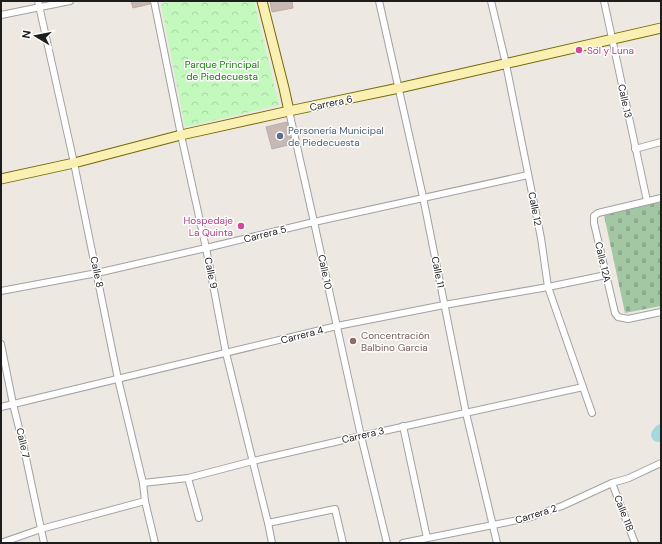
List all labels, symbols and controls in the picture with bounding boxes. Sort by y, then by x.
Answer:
north arrow [16,16,56,56]
text: N [19,29,34,39]
place label: Sol y Luna [587,44,634,57]
marker: Sol y Luna [574,45,584,55]
park label: Parque Principal de Piedecuesta [185,58,259,83]
street label: Calle 13 [615,83,635,119]
street label: Carrera 6 [308,92,354,114]
place label: Personería Municipal de Piedecuesta [288,124,384,149]
marker: Personería Municipal de Piedecuesta [275,131,285,141]
street label: Calle 12 [525,191,545,227]
place label: Hospedaje La Quinta [183,214,233,239]
marker: Hospedaje La Quinta [236,221,246,231]
street label: Carrera 5 [242,222,288,246]
street label: Calle 12A [592,241,614,284]
street label: Calle 10 [315,253,335,291]
street label: Calle 8 [87,255,107,289]
street label: Calle 11 [429,255,447,289]
street label: Calle 9 [202,256,220,290]
street label: Carrera 4 [279,323,325,347]
place label: Concentración Balbino Garcia [361,329,430,354]
marker: Concentración Balbino Garcia [348,336,358,346]
street label: Carrera 3 [340,424,386,446]
street label: Calle 7 [13,427,33,459]
street label: Calle 11B [611,493,637,533]
street label: Carrera 2 [514,501,559,527]

